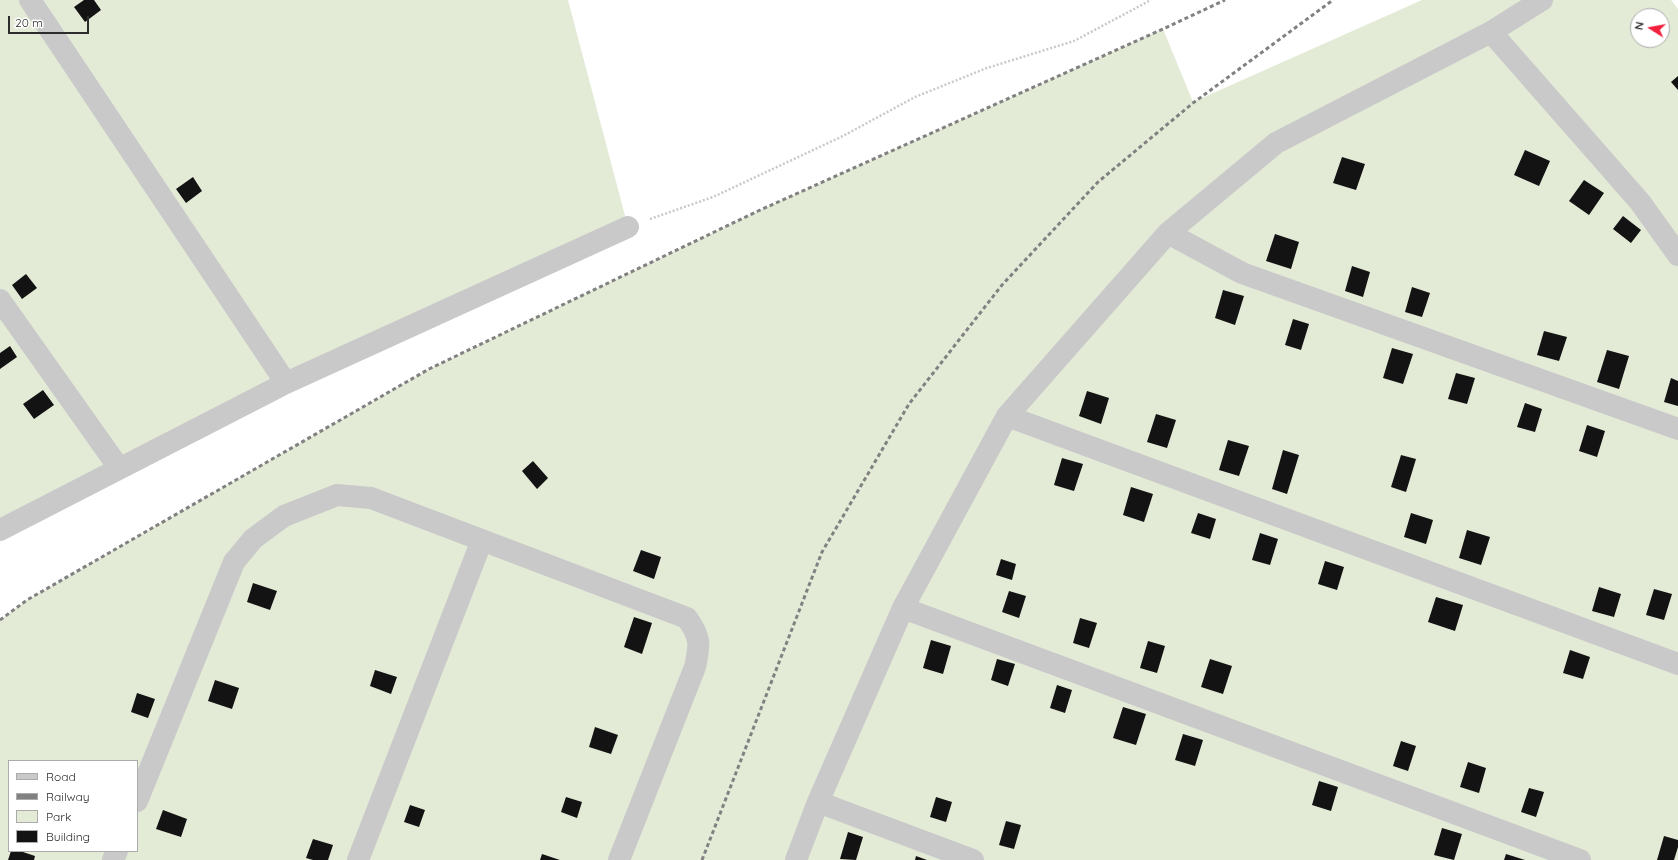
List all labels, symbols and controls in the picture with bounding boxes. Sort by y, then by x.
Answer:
scale bar [10,8,91,34]
north arrow [1630,8,1670,48]
text: 20 m [15,15,43,30]
text: N [1632,21,1647,31]
legend [8,760,138,852]
text: Road [46,769,76,784]
text: Railway [46,789,90,804]
text: Park [46,809,71,824]
text: Building [46,829,90,844]

